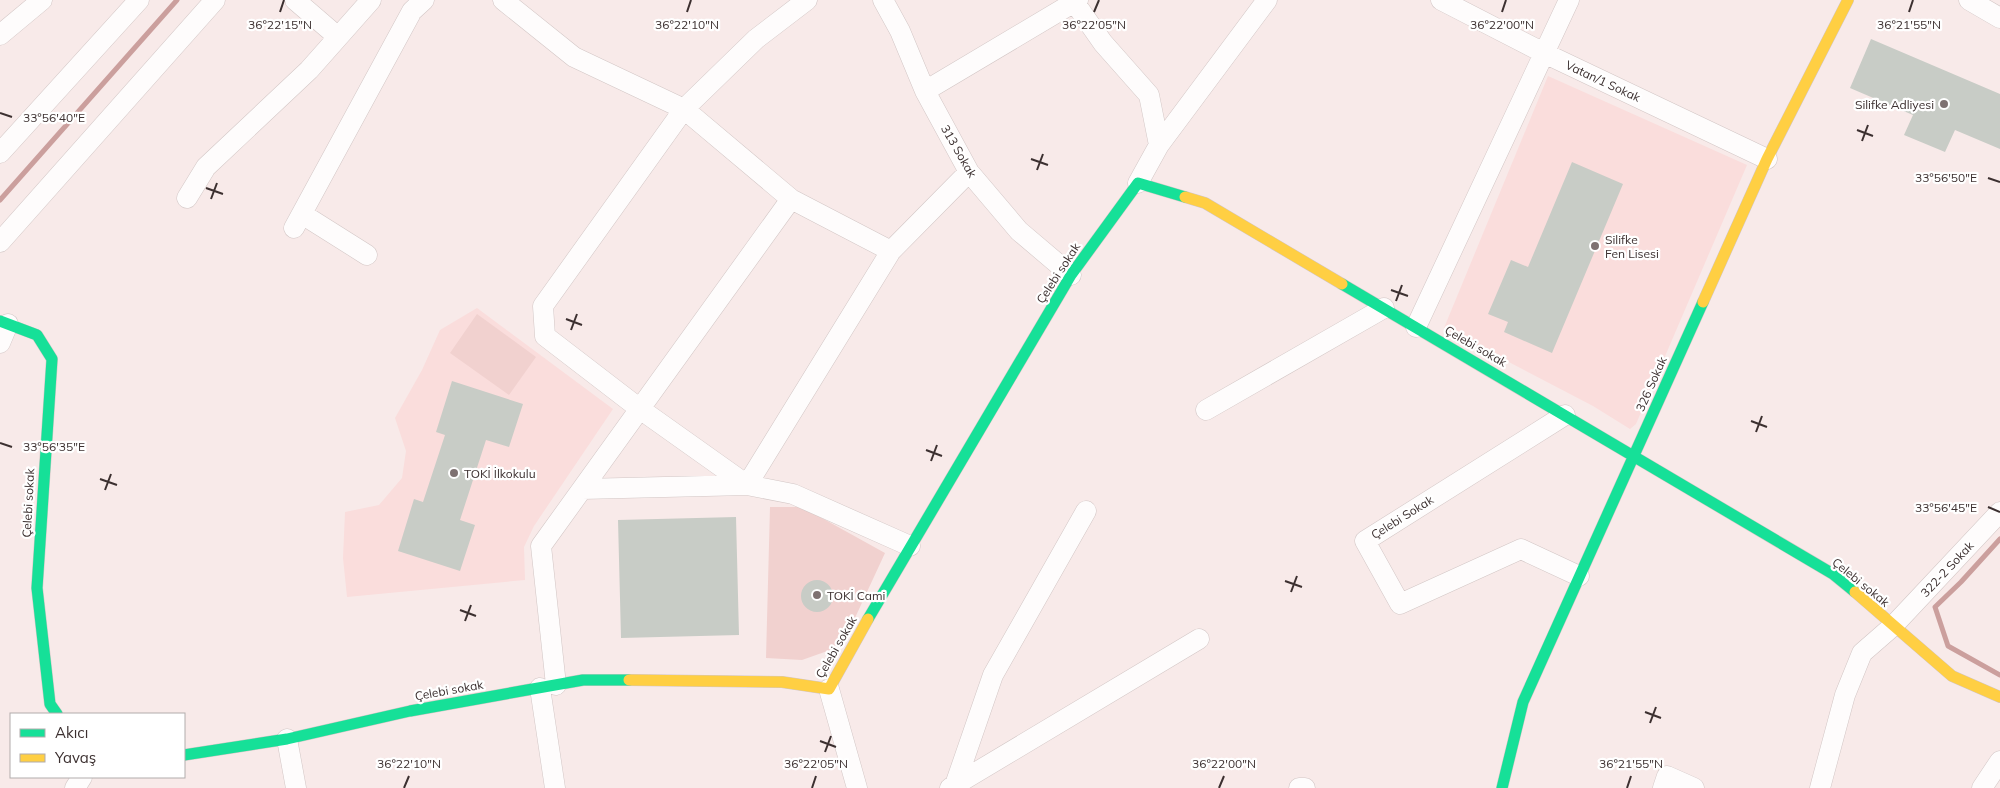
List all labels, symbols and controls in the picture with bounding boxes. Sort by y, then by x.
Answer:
text: 36°22'15"N [248,17,312,32]
text: 36°22'10"N [655,17,719,32]
text: 36°22'05"N [1062,17,1126,32]
text: 36°22'00"N [1470,17,1534,32]
text: 36°21'55"N [1877,17,1941,32]
street label: Vatan/1 Sokak [1563,57,1644,105]
place label: Silifke Adliyesi [1855,97,1934,112]
marker: Silifke Adliyesi [1938,98,1950,110]
text: 33°56'40"E [23,110,85,125]
street label: 313 Sokak [938,122,981,181]
text: 33°56'50"E [1915,170,1977,185]
place label: Silifke Fen Lisesi [1605,232,1659,261]
street label: Çelebi sokak [1033,239,1084,306]
marker: Silifke Fen Lisesi [1589,240,1601,252]
street label: Çelebi sokak [1442,322,1510,370]
street label: 326 Sokak [1632,353,1670,414]
text: 33°56'35"E [23,439,85,454]
place label: TOKİ İlkokulu [464,466,536,481]
street label: Çelebi sokak [19,467,37,538]
marker: TOKİ İlkokulu [448,467,460,479]
street label: Çelebi Sokak [1368,491,1437,542]
text: 33°56'45"E [1915,500,1977,515]
street label: 322-2 Sokak [1917,537,1977,600]
street label: Çelebi sokak [1829,554,1893,610]
place label: TOKİ Cami [827,588,886,603]
marker: TOKİ Cami [811,589,823,601]
street label: Çelebi sokak [812,613,860,681]
street label: Çelebi sokak [414,676,485,703]
legend [10,713,185,778]
text: Akıcı [55,723,88,742]
text: Yavaş [54,748,96,767]
text: 36°22'10"N [377,756,441,771]
text: 36°22'05"N [784,756,848,771]
text: 36°22'00"N [1192,756,1256,771]
text: 36°21'55"N [1599,756,1663,771]

